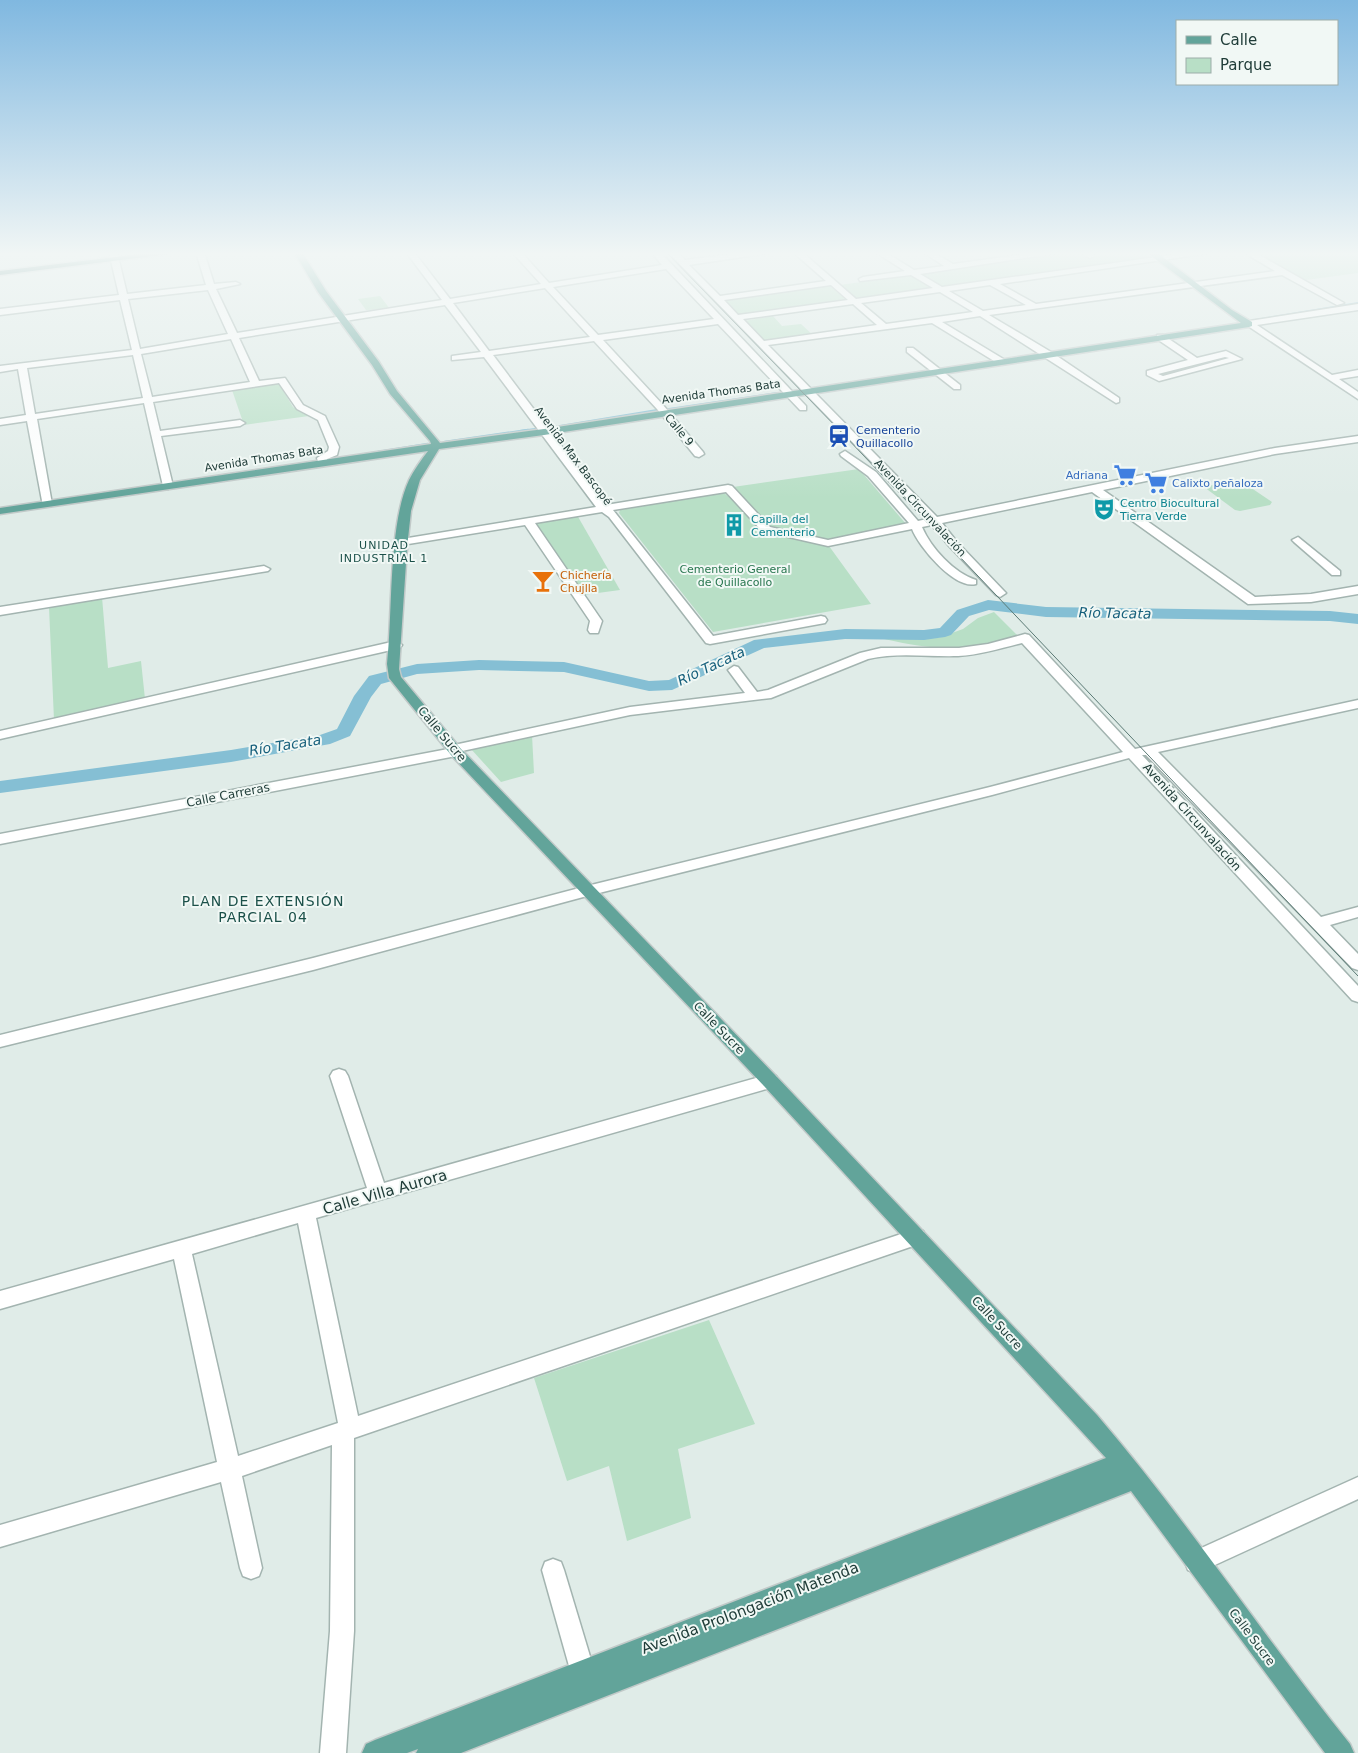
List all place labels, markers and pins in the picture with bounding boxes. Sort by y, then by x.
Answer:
station icon: Cementerio Quillacollo [826,423,852,449]
place label: Cementerio Quillacollo [856,424,921,450]
supermarket icon: Adriana [1112,462,1138,488]
place label: Adriana [1066,469,1108,482]
supermarket icon: Calixto peñaloza [1143,470,1169,496]
place label: Calixto peñaloza [1172,477,1263,490]
theatre icon: Centro Biocultural Tierra Verde [1091,496,1117,522]
place label: Centro Biocultural Tierra Verde [1119,497,1219,523]
building icon: Capilla del Cementerio [721,512,747,538]
place label: Capilla del Cementerio [751,513,816,539]
bar icon: Chichería Chujlla [530,568,556,594]
place label: Chichería Chujlla [560,569,612,595]

